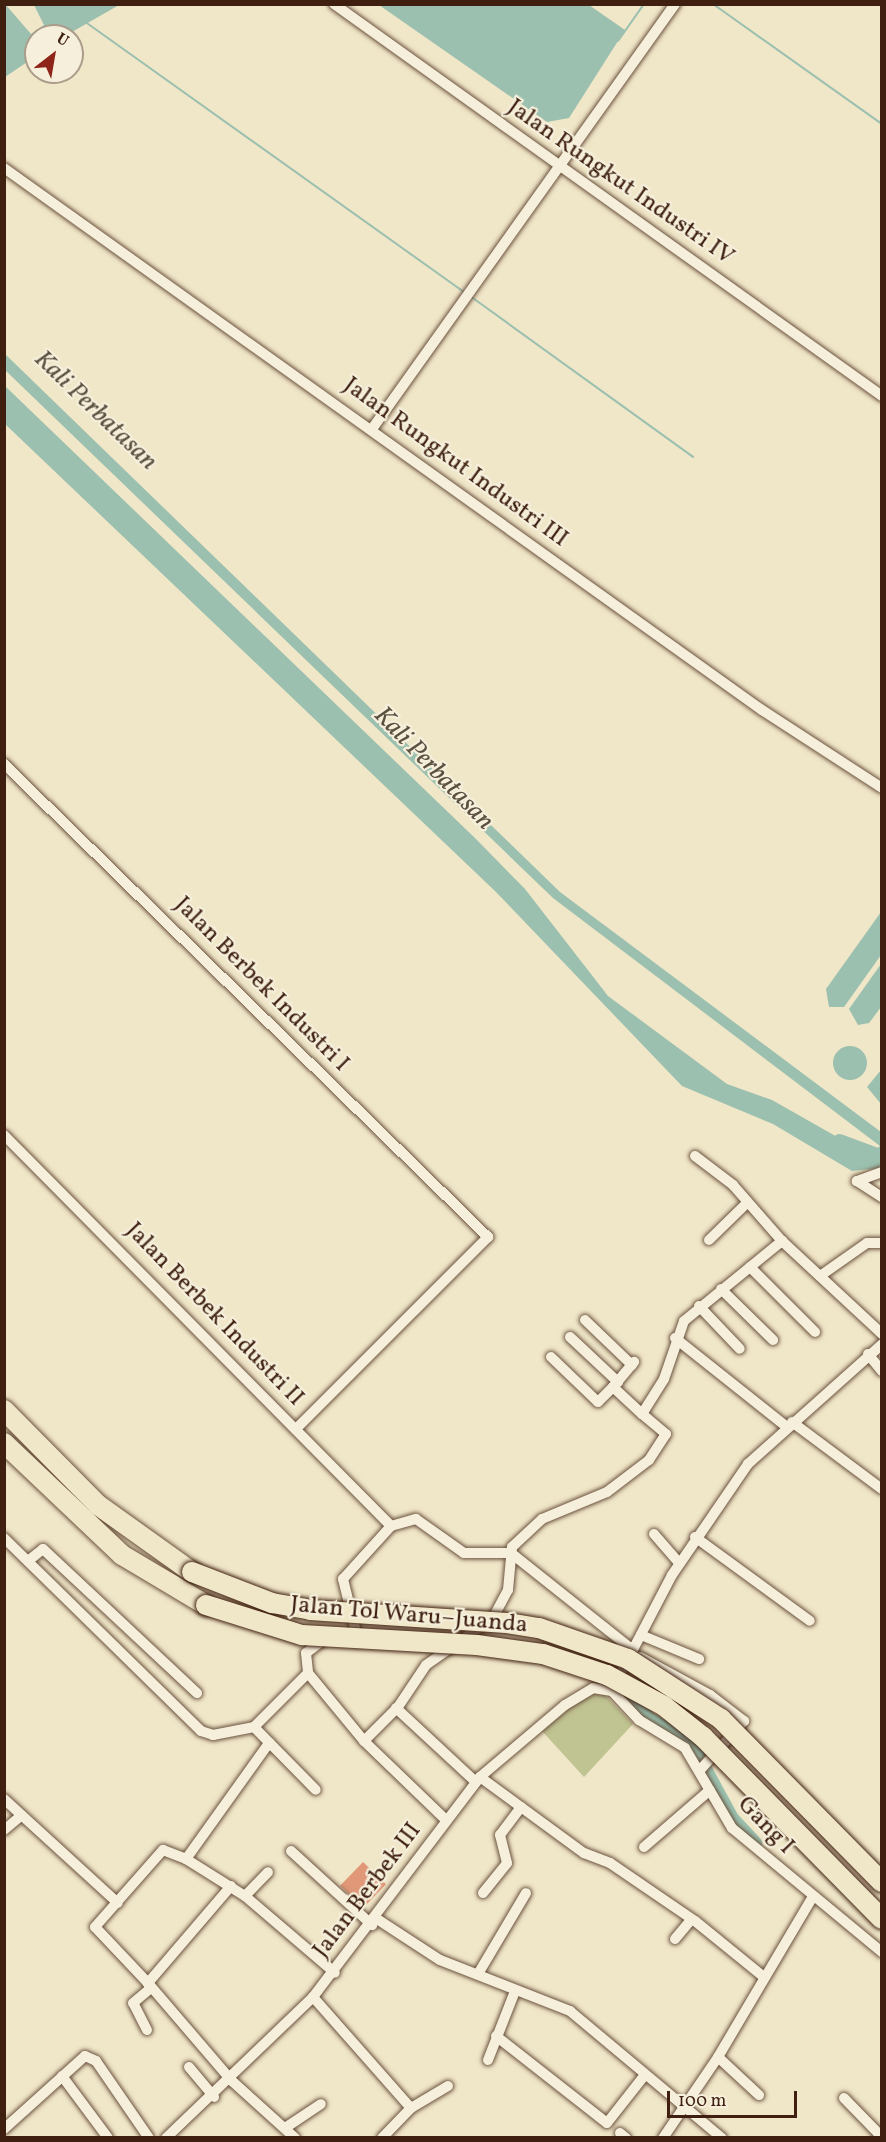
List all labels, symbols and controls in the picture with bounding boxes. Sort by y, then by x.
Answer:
north arrow [24,24,84,84]
text: U [52,28,73,53]
street label: Jalan Rungkut Industri IV [501,94,739,272]
water label: Kali Perbatasan [27,344,163,478]
street label: Jalan Rungkut Industri III [337,372,573,554]
water label: Kali Perbatasan [366,701,500,837]
street label: Jalan Berbek Industri I [167,891,355,1079]
street label: Jalan Berbek Industri II [119,1217,309,1413]
street label: Jalan Tol Waru–Juanda [288,1591,530,1641]
street label: Gang I [731,1791,799,1861]
street label: Jalan Berbek III [308,1818,428,1964]
scale bar [670,2079,800,2117]
text: 100 m [678,2089,727,2114]

